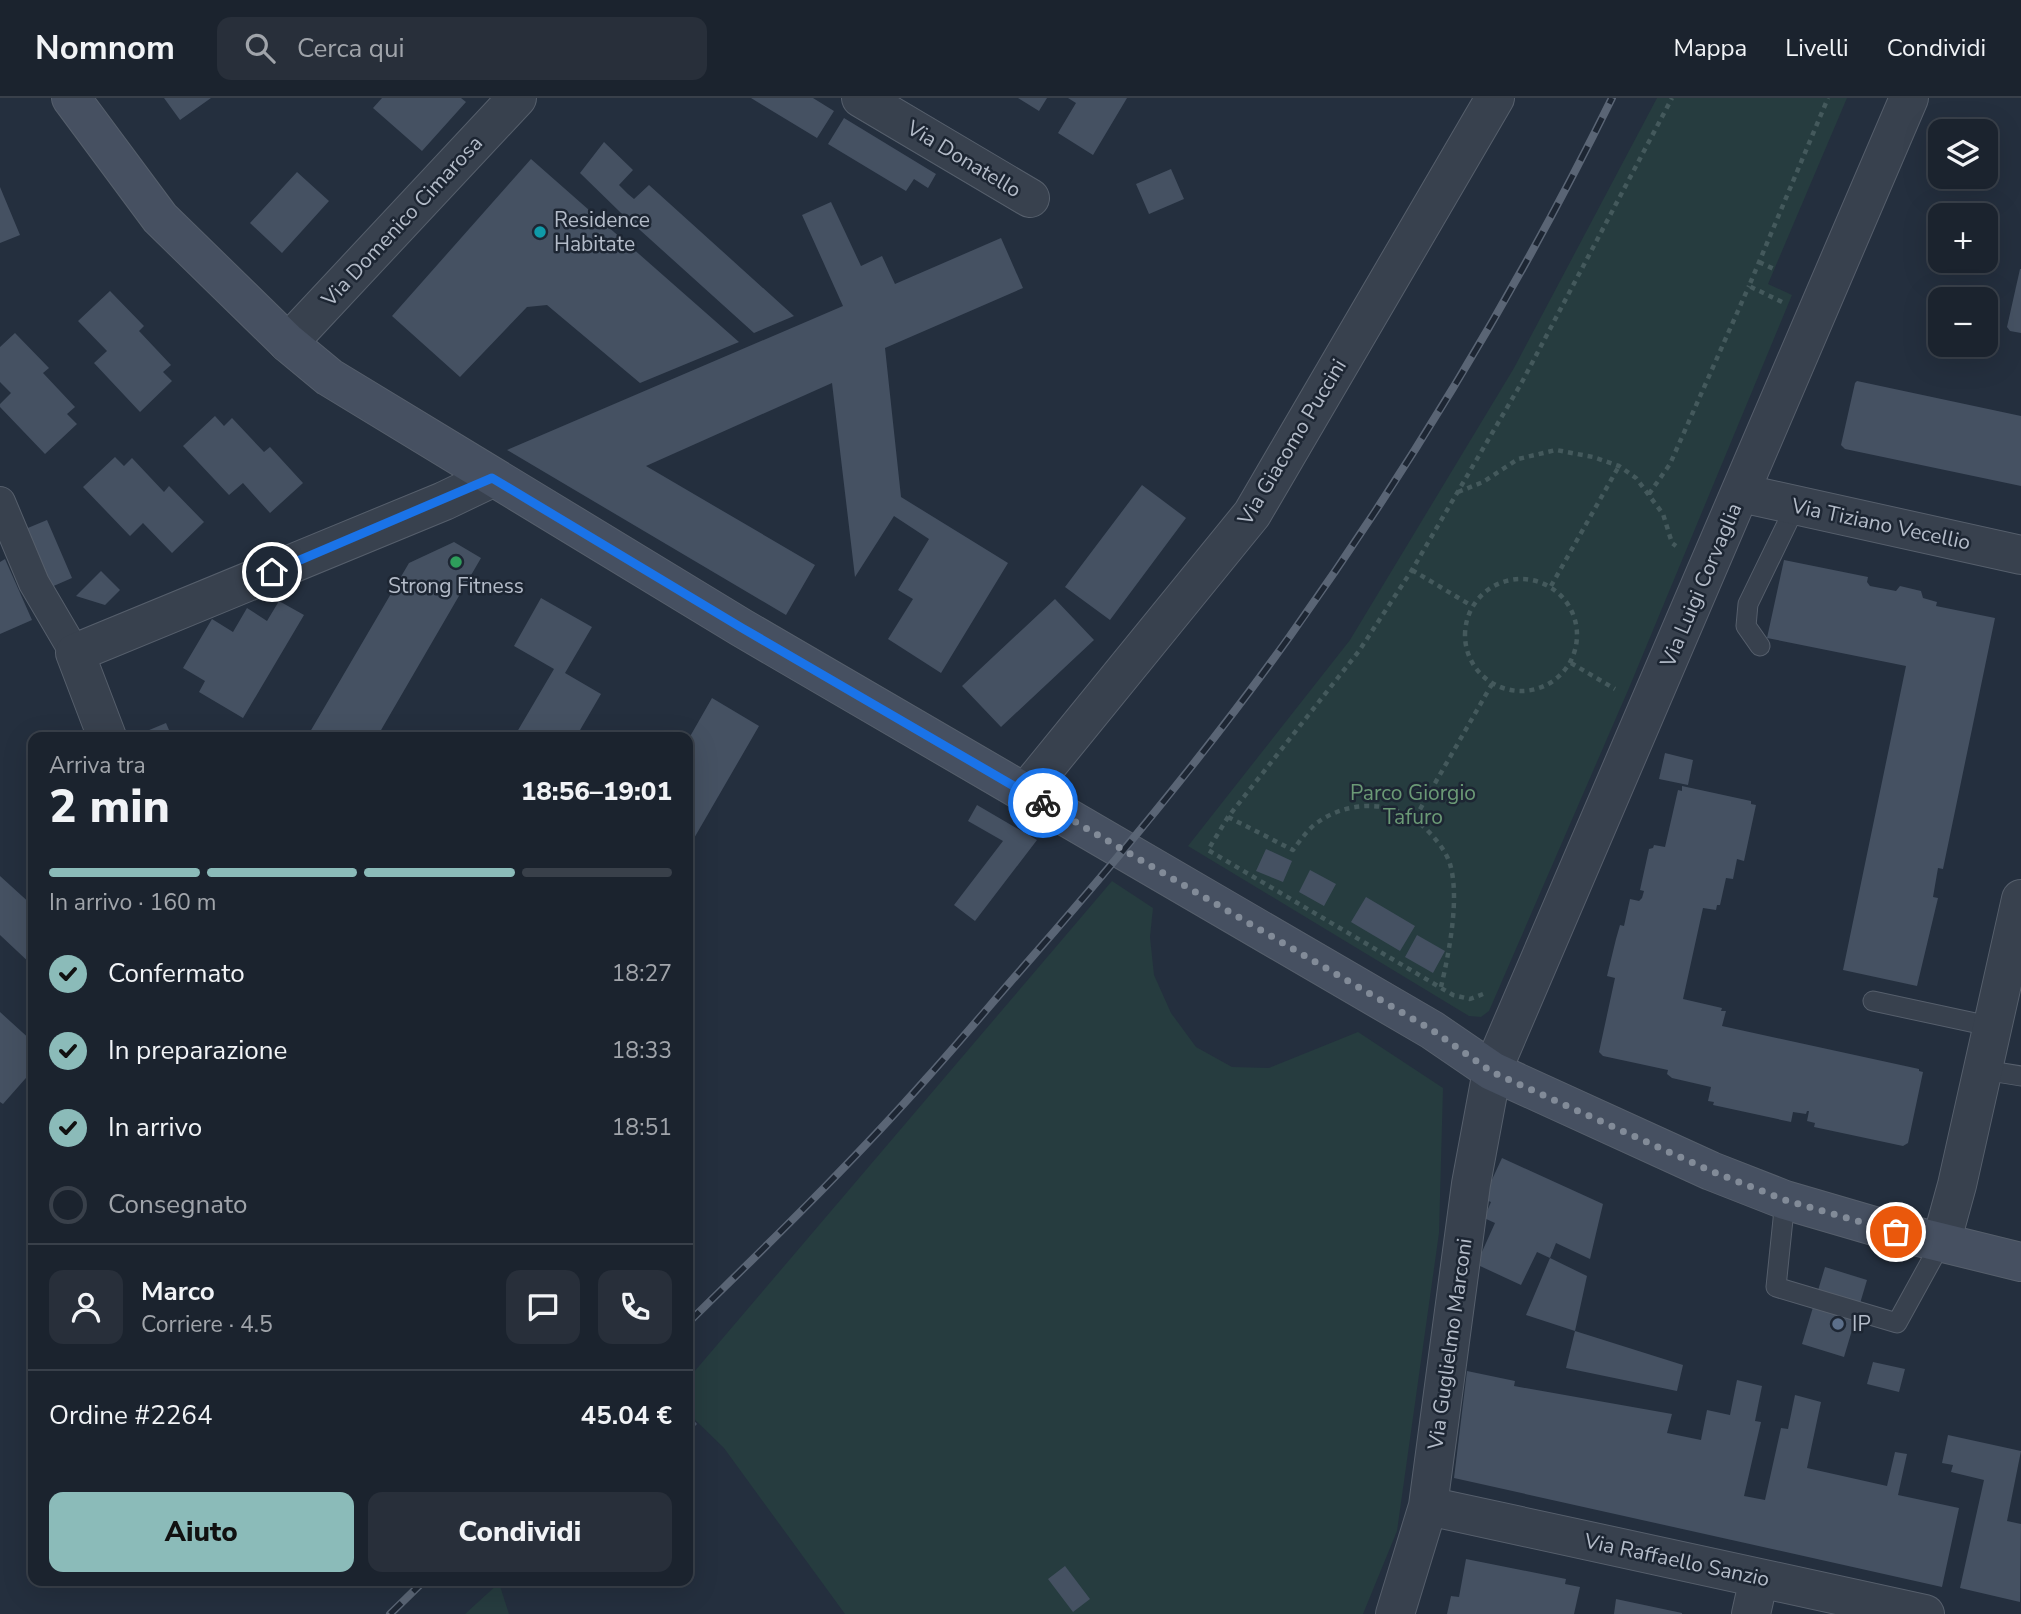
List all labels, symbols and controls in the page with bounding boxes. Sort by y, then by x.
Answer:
search box [217,17,707,80]
text: Nomnom [35,26,175,71]
icon: search [241,29,279,67]
text: Cerca qui [297,31,405,66]
text: Mappa [1673,32,1747,64]
text: Livelli [1785,32,1849,64]
text: Condividi [1887,32,1986,64]
street label: Via Donatello [901,113,1026,204]
map controls [1928,119,1998,357]
button: layers [1928,119,1998,189]
street label: Via Domenico Cimarosa [315,130,489,313]
button: + [1928,203,1998,273]
place label: Residence Habitate [554,206,650,258]
marker: Residence Habitate [532,224,548,240]
button: − [1928,287,1998,357]
street label: Via Giacomo Puccini [1231,354,1353,531]
street label: Via Tiziano Vecellio [1788,491,1973,557]
street label: Via Luigi Corvaglia [1653,499,1748,672]
pin [242,542,302,602]
icon: home [253,553,291,591]
marker: Strong Fitness [448,554,464,570]
place label: Strong Fitness [388,572,524,600]
text: Arriva tra [49,750,146,781]
courier [1008,768,1078,838]
text: 18:56–19:01 [521,774,672,809]
text: 2 min [49,775,170,838]
park label: Parco Giorgio Tafuro [1350,779,1476,831]
icon: bike [1024,784,1062,822]
text: In arrivo · 160 m [49,887,216,918]
icon: check [49,955,87,993]
text: Confermato [108,956,245,991]
text: 18:27 [612,958,672,989]
icon: check [49,1032,87,1070]
text: In preparazione [108,1033,287,1068]
text: 18:33 [612,1035,672,1066]
icon: check [49,1109,87,1147]
text: In arrivo [108,1110,202,1145]
text: 18:51 [612,1112,672,1143]
text: Consegnato [108,1187,247,1222]
pin [1866,1202,1926,1262]
icon: bag [1877,1213,1915,1251]
street label: Via Guglielmo Marconi [1421,1236,1479,1452]
button: person [49,1270,123,1344]
button: chat [506,1270,580,1344]
button: phone [598,1270,672,1344]
text: Marco [141,1274,215,1309]
text: Corriere · 4.5 [141,1309,273,1340]
place label: IP [1852,1310,1871,1338]
marker: IP [1830,1316,1846,1332]
text: Ordine #2264 [49,1398,213,1433]
text: 45.04 € [581,1398,672,1433]
button: Aiuto [49,1492,354,1572]
button: Condividi [368,1492,672,1572]
street label: Via Raffaello Sanzio [1581,1527,1772,1593]

